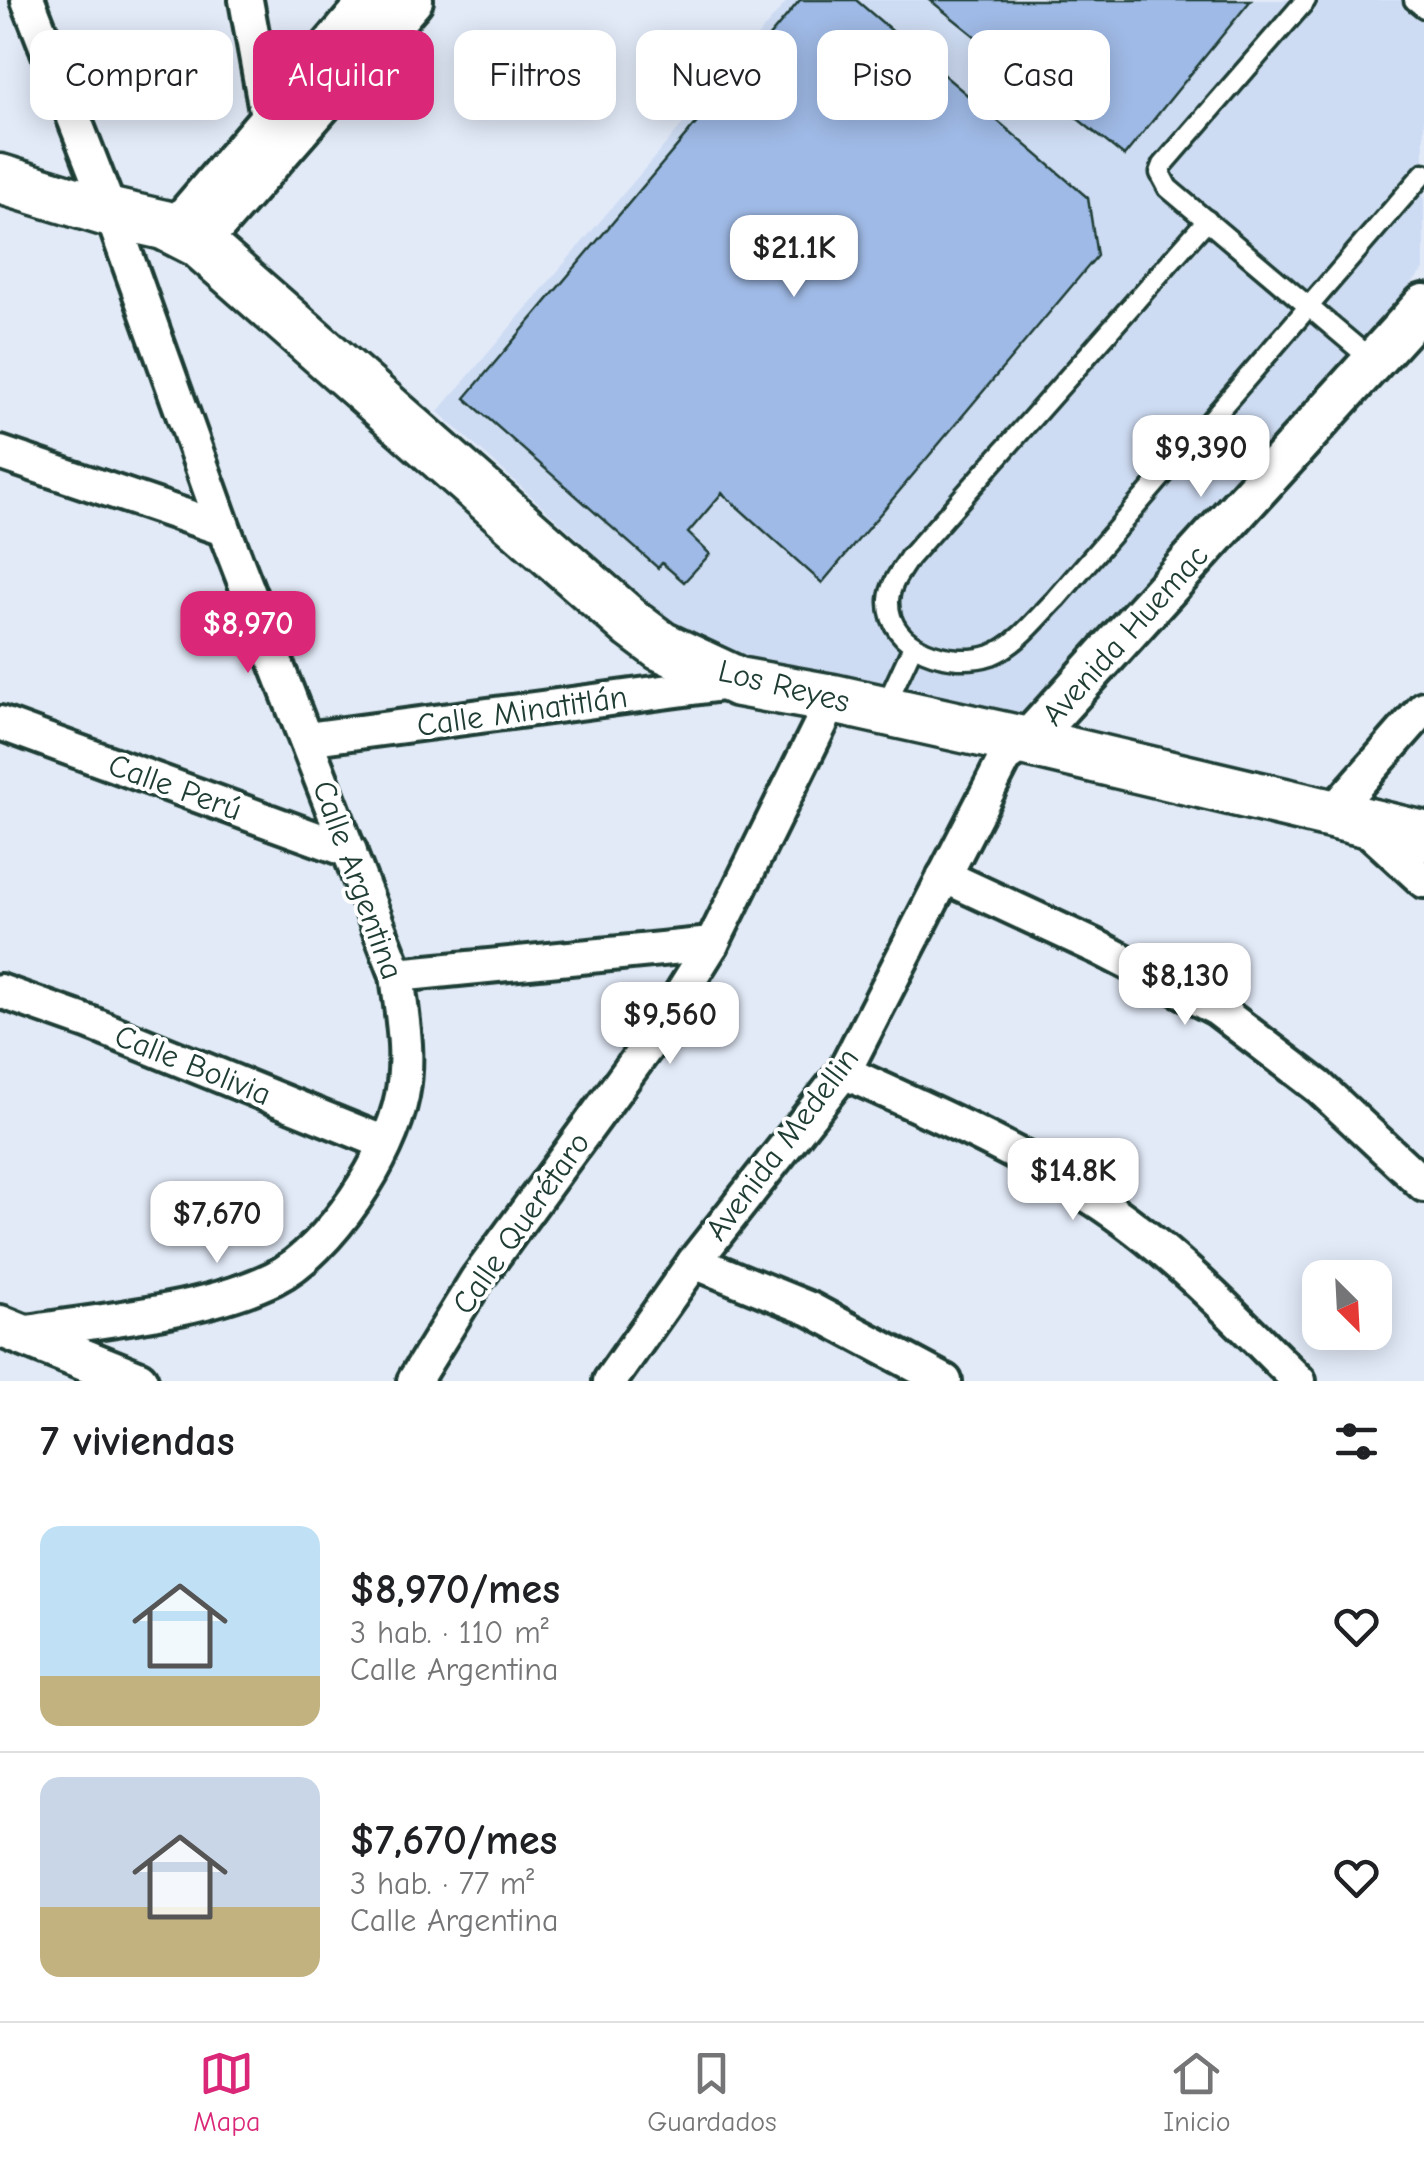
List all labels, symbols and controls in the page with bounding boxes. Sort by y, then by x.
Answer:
chip: Comprar [30,30,233,120]
chip: Alquilar [253,30,434,120]
chip: Filtros [454,30,616,120]
chip: Nuevo [636,30,797,120]
chip: Piso [817,30,948,120]
chip: Casa [968,30,1110,120]
pin: $21.1K [713,215,875,300]
text: $21.1K [752,229,836,266]
pin: $9,390 [1120,415,1282,500]
text: $9,390 [1155,429,1247,466]
street label: Avenida Huemac [1034,537,1216,733]
pin: $8,970 [167,591,329,676]
text: $8,970 [202,605,294,642]
street label: Los Reyes [714,652,854,720]
street label: Calle Minatitlán [414,678,630,744]
street label: Calle Perú [104,746,246,828]
street label: Calle Argentina [305,776,411,984]
pin: $8,130 [1104,943,1266,1028]
text: $8,130 [1141,957,1229,994]
pin: $9,560 [589,982,751,1067]
text: $9,560 [623,996,717,1033]
street label: Calle Bolivia [110,1017,276,1113]
street label: Avenida Medellin [698,1041,866,1247]
street label: Calle Querétaro [445,1125,597,1321]
pin: $14.8K [992,1138,1154,1223]
text: $14.8K [1030,1152,1116,1189]
pin: $7,670 [136,1181,298,1266]
text: $7,670 [172,1195,262,1232]
north arrow [1302,1260,1392,1350]
map controls [1302,1260,1392,1350]
icon: filters [1329,1414,1384,1469]
text: 7 viviendas [40,1417,235,1466]
text: $8,970/mes [350,1565,560,1614]
icon: home [120,1566,240,1686]
icon: heart [1329,1599,1384,1654]
text: 3 hab. · 110 m² [350,1614,549,1651]
text: Calle Argentina [350,1651,559,1688]
text: $7,670/mes [350,1816,557,1865]
icon: home [120,1817,240,1937]
icon: heart [1329,1850,1384,1905]
text: 3 hab. · 77 m² [350,1865,534,1902]
text: Calle Argentina [350,1902,559,1939]
tab: Mapa [193,2046,261,2138]
tab: Guardados [647,2046,777,2138]
tab: Inicio [1163,2046,1231,2138]

